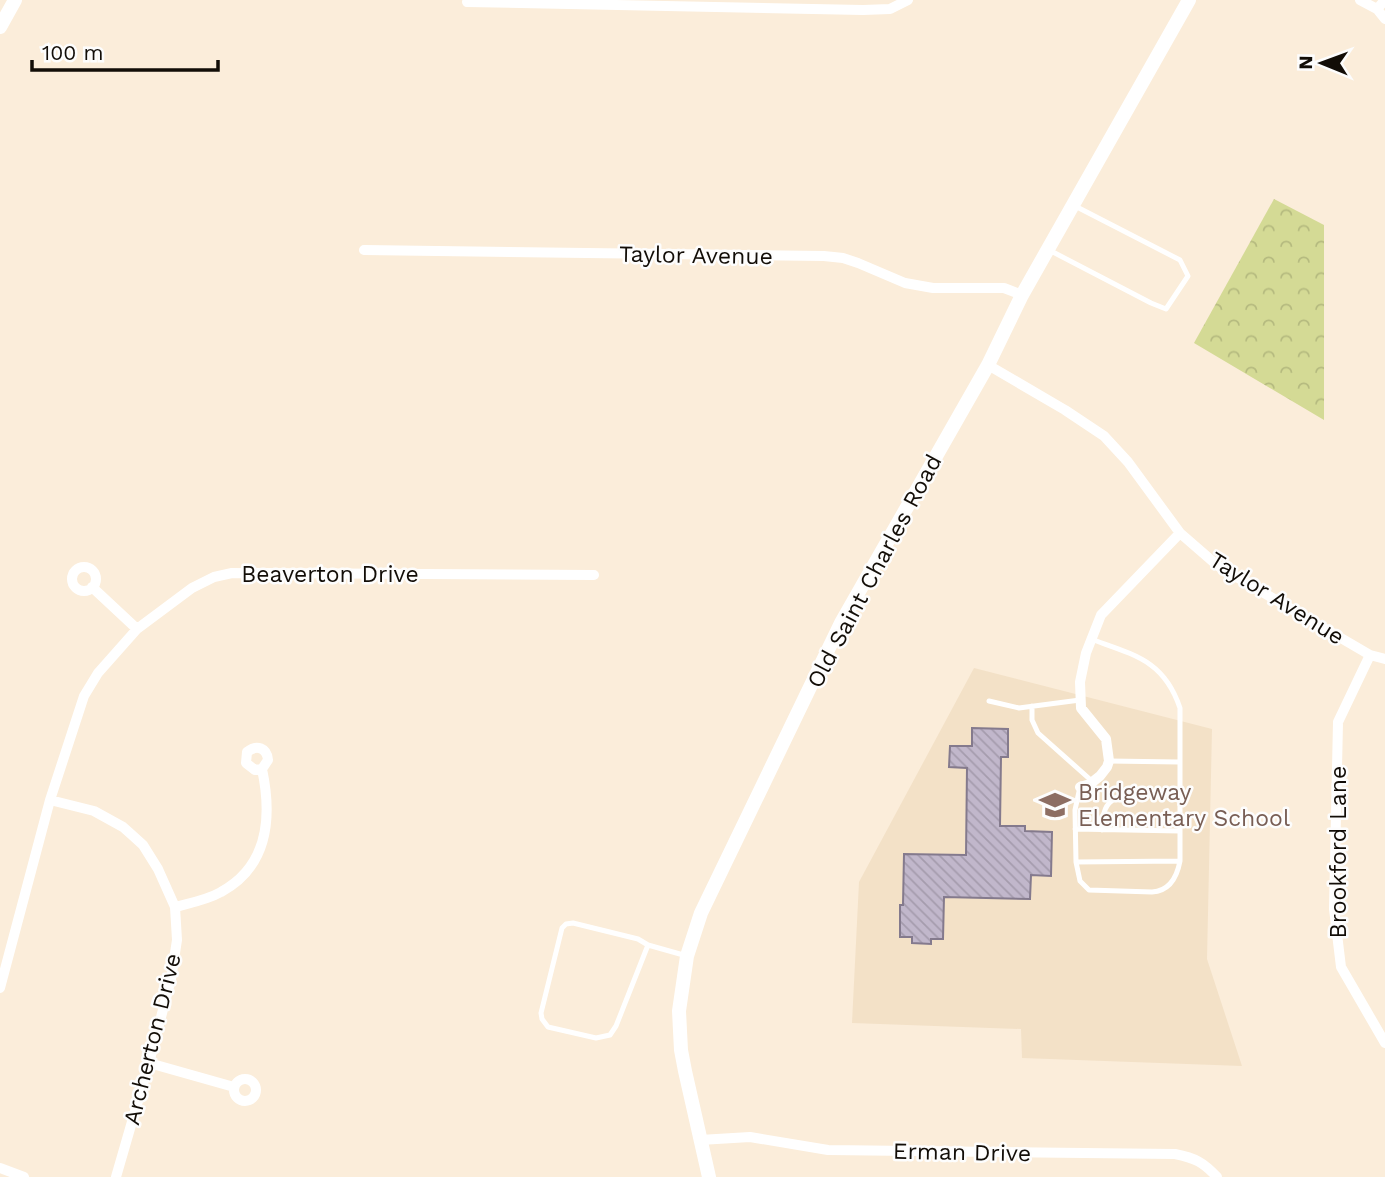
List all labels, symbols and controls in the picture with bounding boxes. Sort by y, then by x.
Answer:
scale bar [32,28,217,72]
north arrow [1287,28,1357,98]
text: 100 m [42,40,104,65]
text: N [1294,55,1317,70]
street label: Taylor Avenue [619,241,773,270]
street label: Old Saint Charles Road [801,450,948,693]
street label: Taylor Avenue [1204,546,1349,651]
street label: Beaverton Drive [241,561,419,588]
street label: Brookford Lane [1325,766,1352,938]
place label: Bridgeway Elementary School [1078,779,1290,832]
school or university icon: Bridgeway Elementary School [1038,788,1072,822]
street label: Archerton Drive [118,950,187,1128]
street label: Erman Drive [893,1138,1031,1167]

